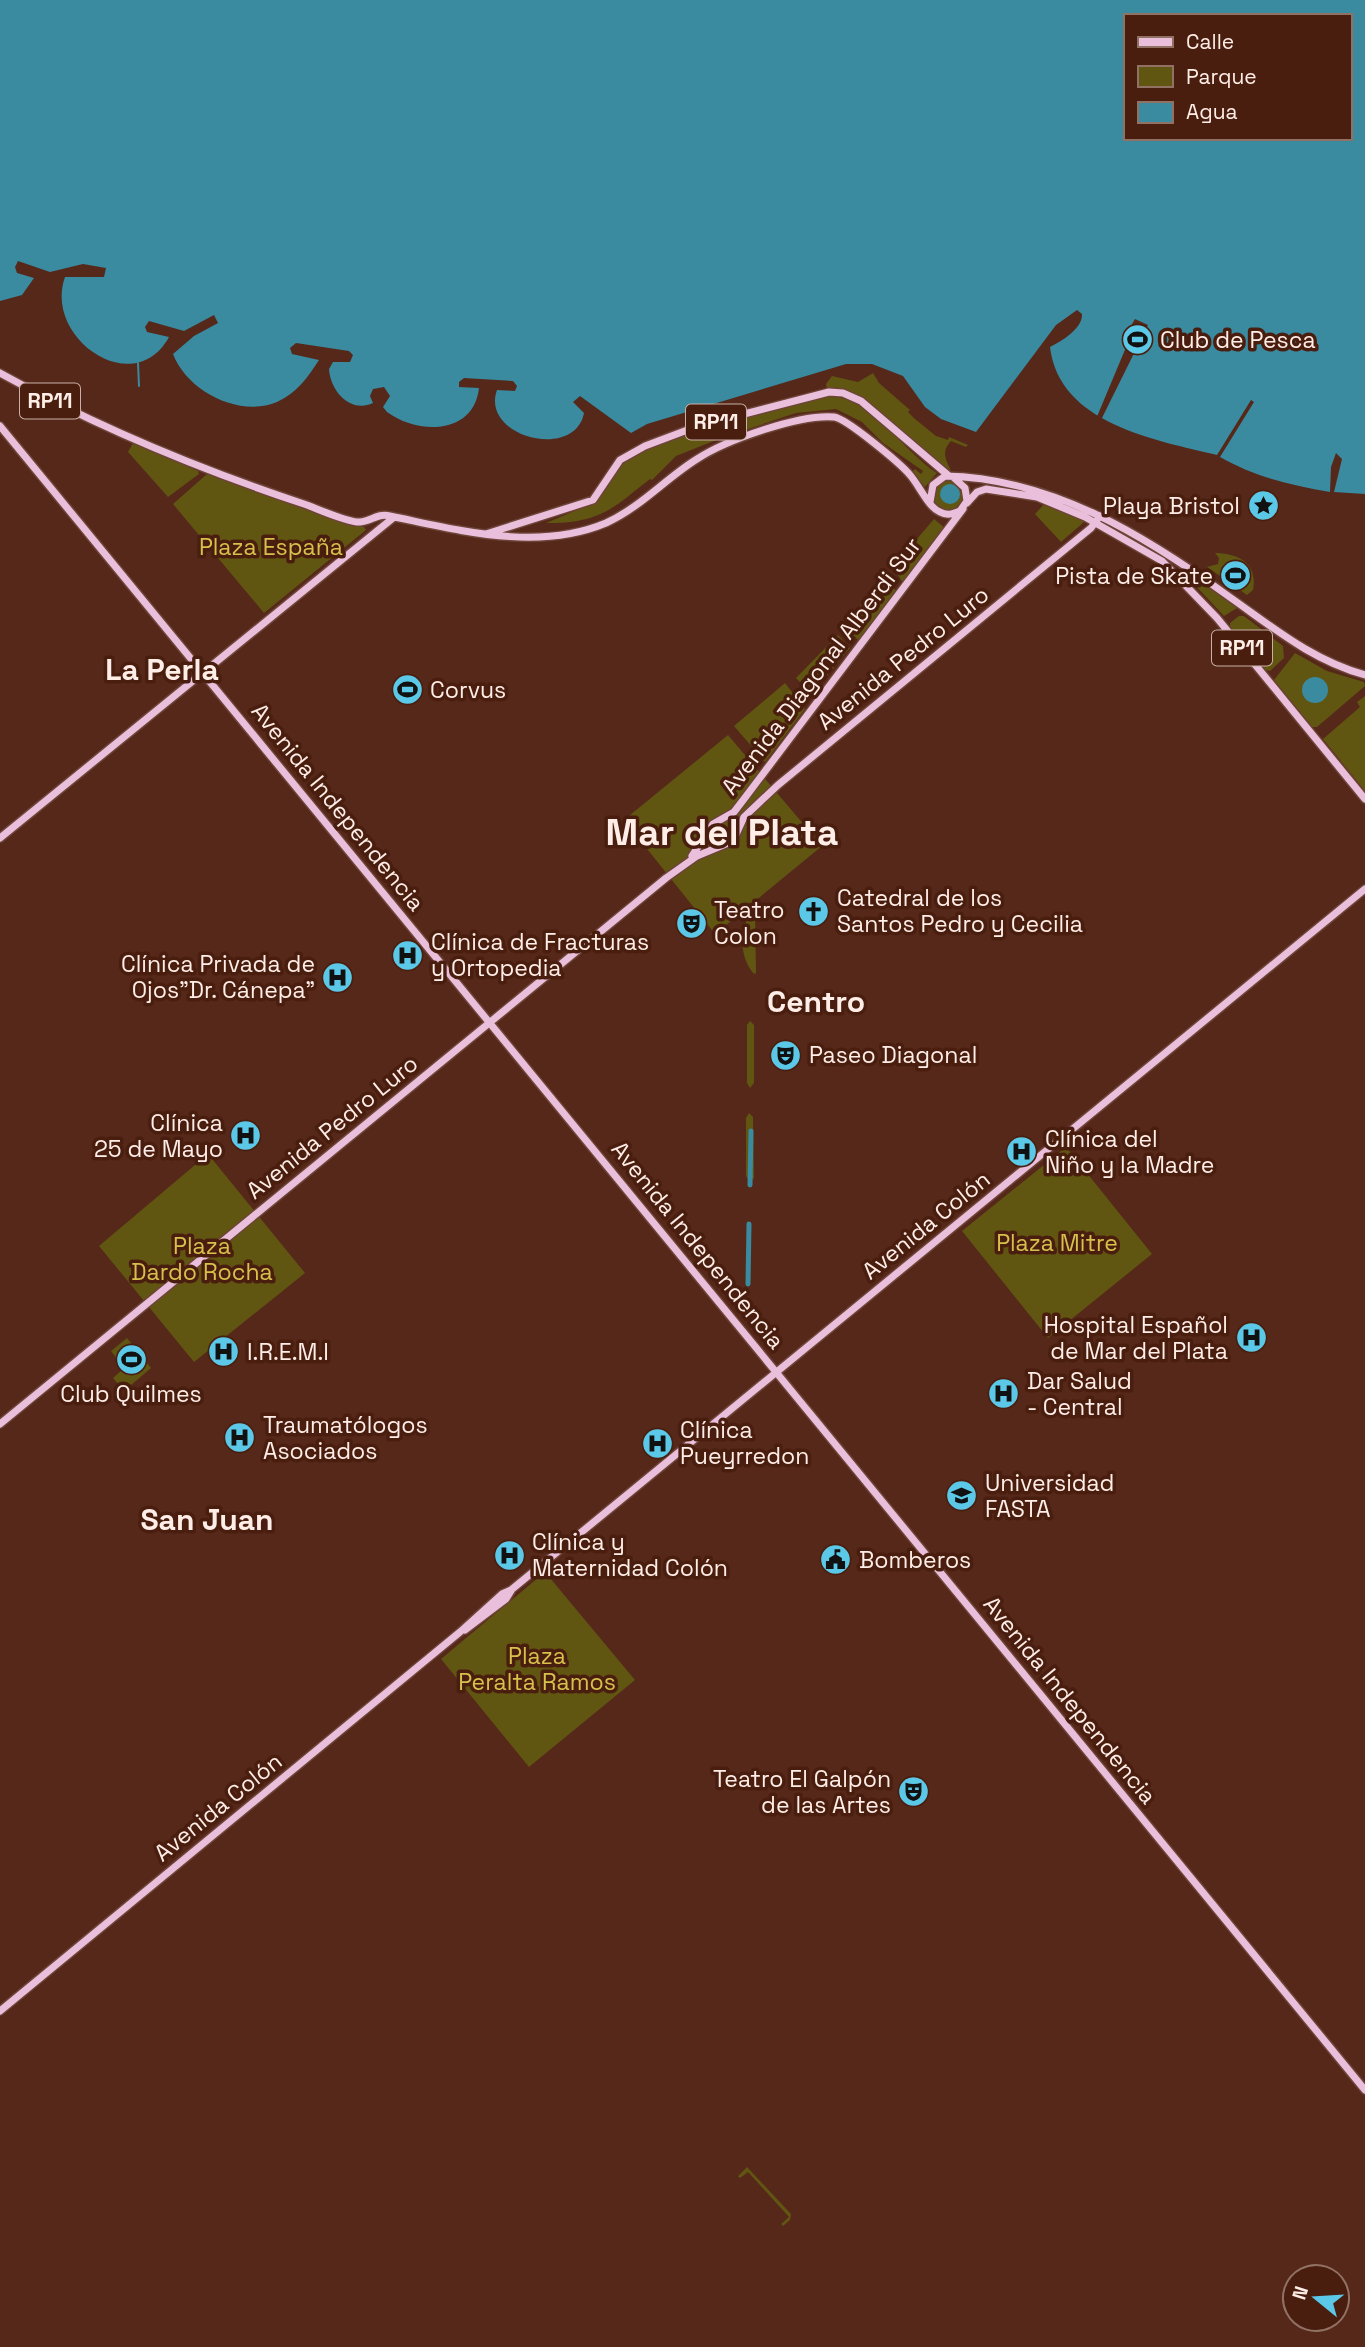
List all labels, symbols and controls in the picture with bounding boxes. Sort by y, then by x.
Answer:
legend [1124,14,1351,140]
text: Calle [1186,28,1234,55]
text: Parque [1186,63,1257,90]
text: Agua [1186,98,1238,125]
sports icon: Club de Pesca [1120,323,1154,357]
place label: Club de Pesca [1160,325,1316,355]
road number: RP11 [20,384,80,418]
road number: RP11 [686,404,746,440]
place icon: Playa Bristol [1246,489,1280,523]
place label: Playa Bristol [1103,491,1240,521]
street label: Avenida Diagonal Alberdi Sur [714,531,928,801]
park label: Plaza España [199,532,343,562]
sports icon: Pista de Skate [1219,559,1253,593]
place label: Pista de Skate [1055,561,1213,591]
street label: Avenida Pedro Luro [811,579,995,737]
road number: RP11 [1212,630,1272,666]
district label: La Perla [105,650,219,689]
sports icon: Corvus [390,673,424,707]
place label: Corvus [430,675,506,705]
street label: Avenida Independencia [245,697,431,917]
district label: Mar del Plata [606,809,838,856]
place label: Catedral de los Santos Pedro y Cecilia [837,883,1083,939]
church icon: Catedral de los Santos Pedro y Cecilia [797,894,831,928]
place label: Teatro Colon [714,895,784,951]
theatre icon: Teatro Colon [674,906,708,940]
place label: Clínica de Fracturas y Ortopedia [431,927,649,983]
hospital icon: Clínica de Fracturas y Ortopedia [391,938,425,972]
place label: Clínica Privada de Ojos"Dr. Cánepa" [121,949,315,1005]
hospital icon: Clínica Privada de Ojos"Dr. Cánepa" [321,960,355,994]
district label: Centro [767,982,865,1021]
theatre icon: Paseo Diagonal [769,1038,803,1072]
place label: Paseo Diagonal [809,1040,977,1070]
street label: Avenida Pedro Luro [240,1048,424,1206]
place label: Clínica 25 de Mayo [94,1108,223,1164]
hospital icon: Clínica 25 de Mayo [229,1119,263,1153]
place label: Clínica del Niño y la Madre [1045,1124,1214,1180]
street label: Avenida Independencia [605,1135,791,1355]
hospital icon: Clínica del Niño y la Madre [1005,1135,1039,1169]
street label: Avenida Colón [856,1164,996,1286]
park label: Plaza Mitre [996,1228,1118,1258]
park label: Plaza Dardo Rocha [131,1231,273,1287]
place label: Hospital Español de Mar del Plata [1044,1310,1228,1366]
hospital icon: Hospital Español de Mar del Plata [1234,1321,1268,1355]
hospital icon: I.R.E.M.I [207,1335,241,1369]
place label: I.R.E.M.I [247,1337,329,1367]
sports icon: Club Quilmes [114,1343,148,1377]
place label: Dar Salud - Central [1027,1366,1132,1422]
hospital icon: Dar Salud - Central [987,1377,1021,1411]
place label: Club Quilmes [60,1379,202,1409]
place label: Traumatólogos Asociados [263,1410,428,1466]
place label: Clínica Pueyrredon [680,1415,809,1471]
hospital icon: Traumatólogos Asociados [223,1421,257,1455]
hospital icon: Clínica Pueyrredon [640,1426,674,1460]
place label: Universidad FASTA [985,1468,1114,1524]
school or university icon: Universidad FASTA [945,1479,979,1513]
district label: San Juan [140,1500,274,1539]
place label: Clínica y Maternidad Colón [532,1527,728,1583]
hospital icon: Clínica y Maternidad Colón [492,1538,526,1572]
public building icon: Bomberos [819,1543,853,1577]
place label: Bomberos [859,1545,971,1575]
street label: Avenida Independencia [977,1590,1163,1810]
park label: Plaza Peralta Ramos [458,1641,616,1697]
street label: Avenida Colón [148,1746,288,1868]
place label: Teatro El Galpón de las Artes [713,1764,891,1820]
theatre icon: Teatro El Galpón de las Artes [897,1775,931,1809]
north arrow [1281,2263,1351,2333]
text: N [1286,2283,1314,2303]

